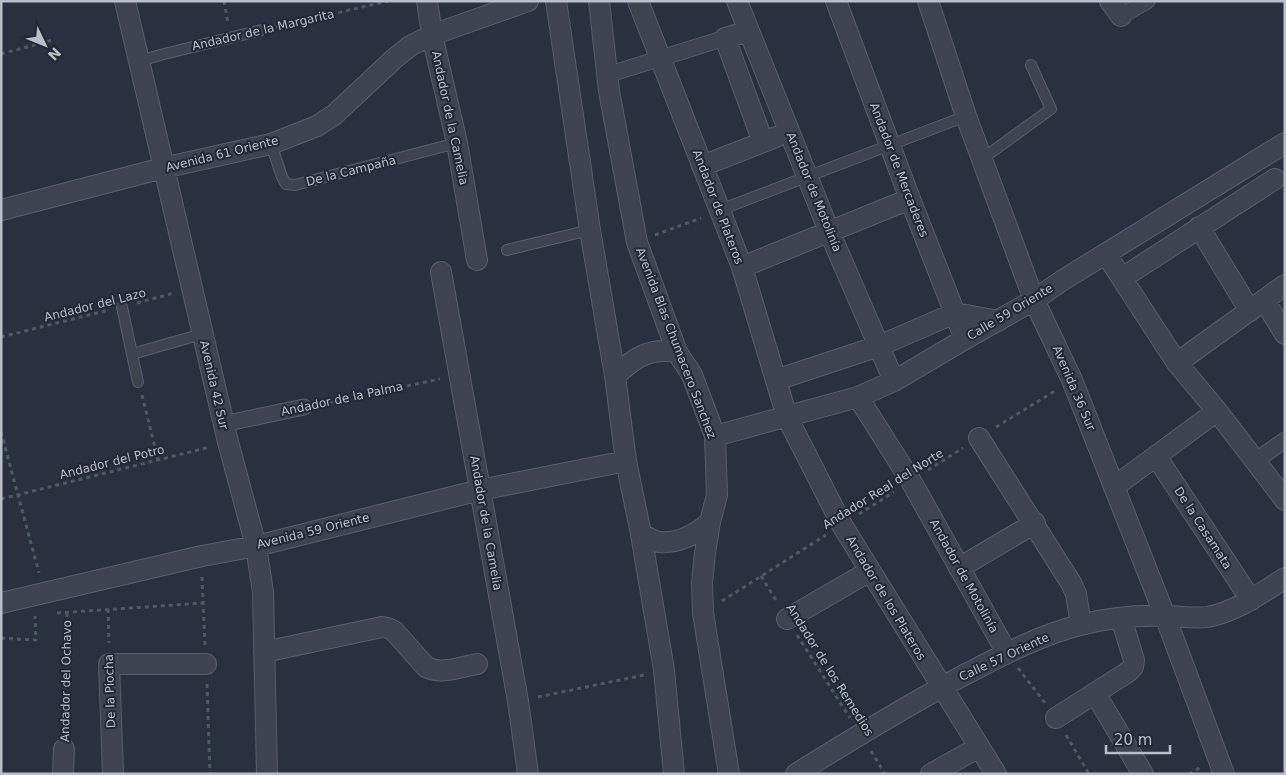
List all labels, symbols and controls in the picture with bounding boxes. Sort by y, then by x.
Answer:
street label: Andador de la Margarita [191,7,335,53]
north arrow [20,20,70,70]
text: N [45,44,64,64]
street label: Andador de la Camelia [429,50,471,186]
street label: Andador de Mercaderes [867,101,931,239]
street label: Andador de Motolinía [784,130,844,254]
street label: Avenida 61 Oriente [164,133,280,175]
street label: Andador de Plateros [690,148,746,266]
street label: De la Campaña [305,153,397,189]
street label: Avenida Blas Chumacero Sanchez [633,245,719,441]
street label: Calle 59 Oriente [965,281,1055,343]
street label: Andador del Lazo [43,286,147,324]
street label: Avenida 42 Sur [197,339,231,431]
street label: Avenida 36 Sur [1050,343,1098,433]
street label: Andador de la Palma [280,379,404,419]
street label: Andador del Potro [58,442,166,482]
street label: Andador Real del Norte [820,446,946,532]
street label: Andador de la Camelia [467,455,505,591]
street label: De la Casamata [1171,484,1235,572]
street label: Avenida 59 Oriente [255,510,371,552]
street label: Andador de Motolinía [927,517,1001,635]
street label: Andador de los Plateros [843,533,929,663]
street label: Andador de los Remedios [784,601,876,739]
street label: Andador del Ochavo [58,620,74,742]
street label: Calle 57 Oriente [957,630,1051,684]
street label: De la Piocha [102,654,118,728]
scale bar [1106,722,1170,754]
text: 20 m [1114,731,1152,749]

